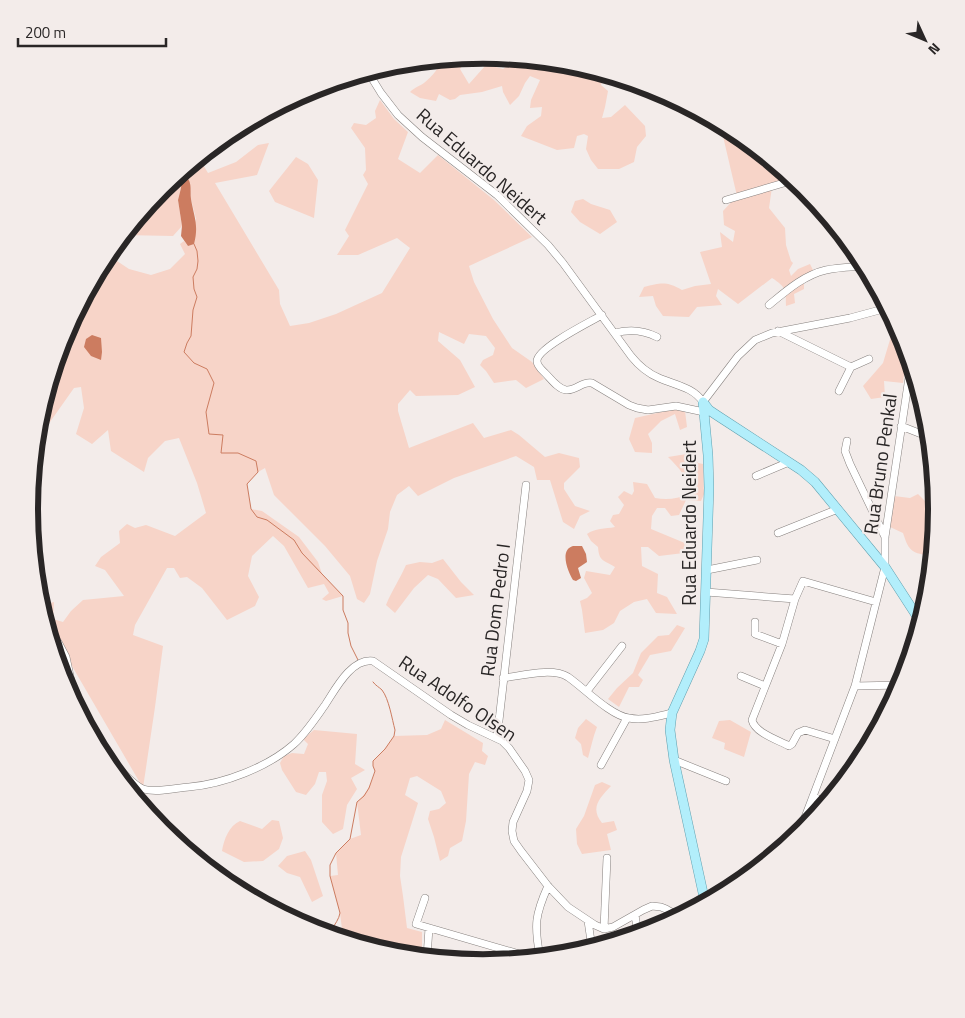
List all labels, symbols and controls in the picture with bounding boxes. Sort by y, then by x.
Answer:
scale bar [18,15,165,47]
north arrow [900,15,950,65]
text: 200 m [25,21,66,44]
text: N [924,39,946,60]
street label: Rua Eduardo Neidert [410,100,555,231]
street label: Rua Bruno Penkal [855,392,904,536]
street label: Rua Eduardo Neidert [674,440,703,606]
street label: Rua Dom Pedro I [472,542,517,678]
street label: Rua Adolfo Olsen [393,647,523,748]

